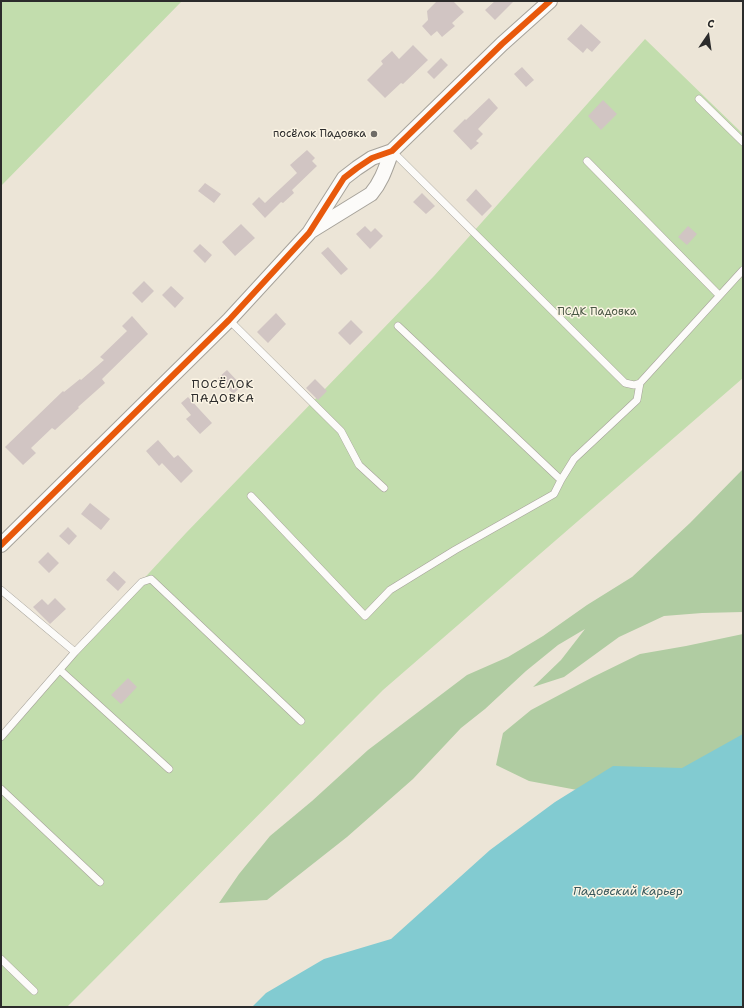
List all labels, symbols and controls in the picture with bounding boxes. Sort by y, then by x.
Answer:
north arrow [688,16,728,56]
text: С [706,16,716,32]
place label: посёлок Падовка [273,127,366,141]
marker: посёлок Падовка [369,129,379,139]
park label: ПСДК Падовка [557,305,637,319]
district label: ПОСЁЛОК ПАДОВКА [191,378,255,406]
water label: Падовский Карьер [573,885,683,899]

